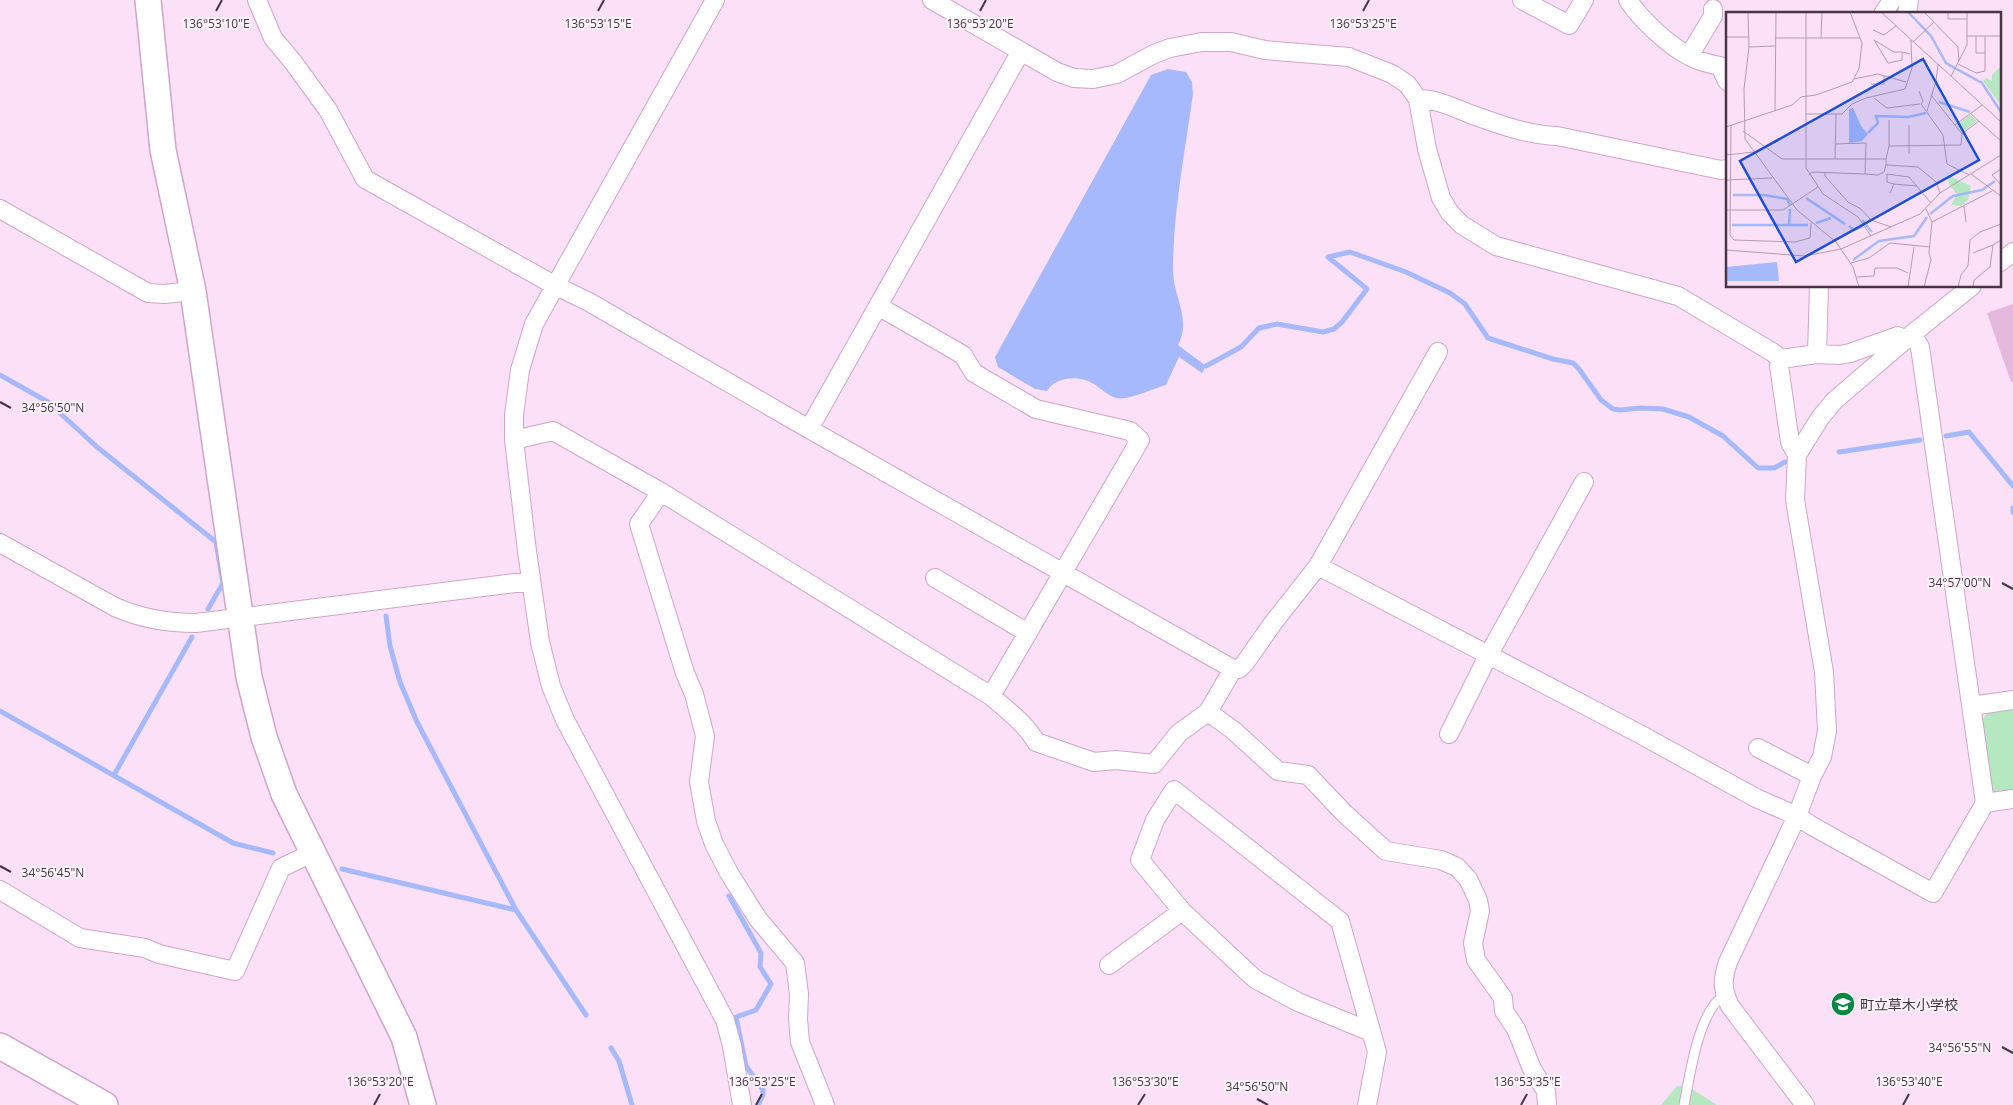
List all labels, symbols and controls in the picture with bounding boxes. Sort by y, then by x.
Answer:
inset map [1726,12,2000,288]
text: 136°53'10"E [182,15,250,32]
text: 136°53'15"E [564,15,632,32]
text: 136°53'20"E [946,15,1014,32]
text: 136°53'25"E [1329,15,1397,32]
text: 34°56'50"N [22,399,84,416]
text: 34°57'00"N [1929,574,1991,591]
text: 34°56'45"N [22,864,84,881]
school or university icon: 町立草木小学校 [1830,991,1856,1017]
place label: 町立草木小学校 [1860,995,1958,1014]
text: 34°56'55"N [1929,1039,1991,1056]
text: 136°53'20"E [346,1073,414,1090]
text: 136°53'25"E [728,1073,796,1090]
text: 136°53'30"E [1111,1073,1179,1090]
text: 136°53'35"E [1493,1073,1561,1090]
text: 136°53'40"E [1875,1073,1943,1090]
text: 34°56'50"N [1226,1078,1288,1095]

